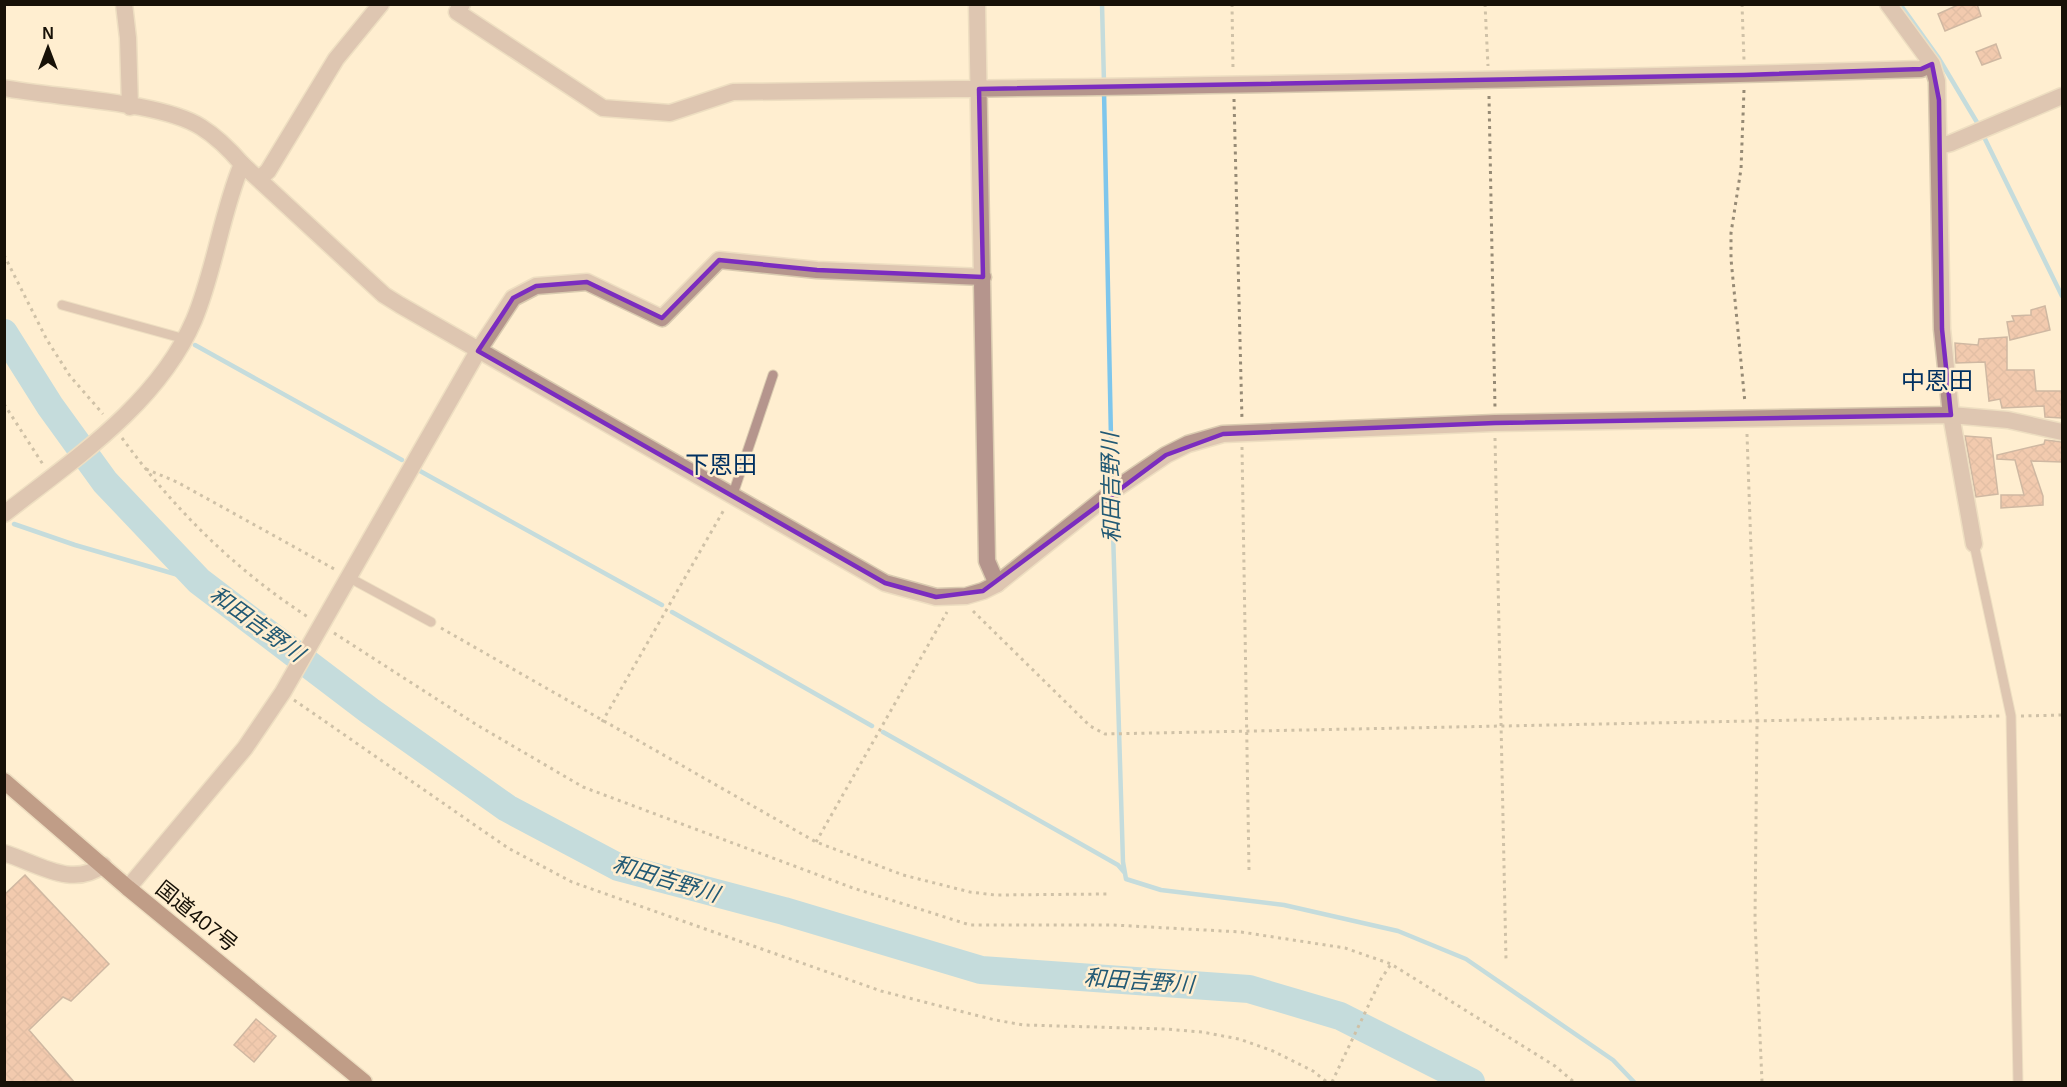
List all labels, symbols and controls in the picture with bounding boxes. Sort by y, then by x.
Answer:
north arrow [18,18,78,78]
text: N [42,25,54,42]
district label: 中恩田 [1901,367,1973,394]
water label: 和田吉野川 [1098,431,1124,543]
district label: 下恩田 [685,451,757,478]
water label: 和田吉野川 [205,582,310,668]
water label: 和田吉野川 [610,851,724,908]
street label: 国道407号 [152,876,242,956]
water label: 和田吉野川 [1083,965,1197,997]

